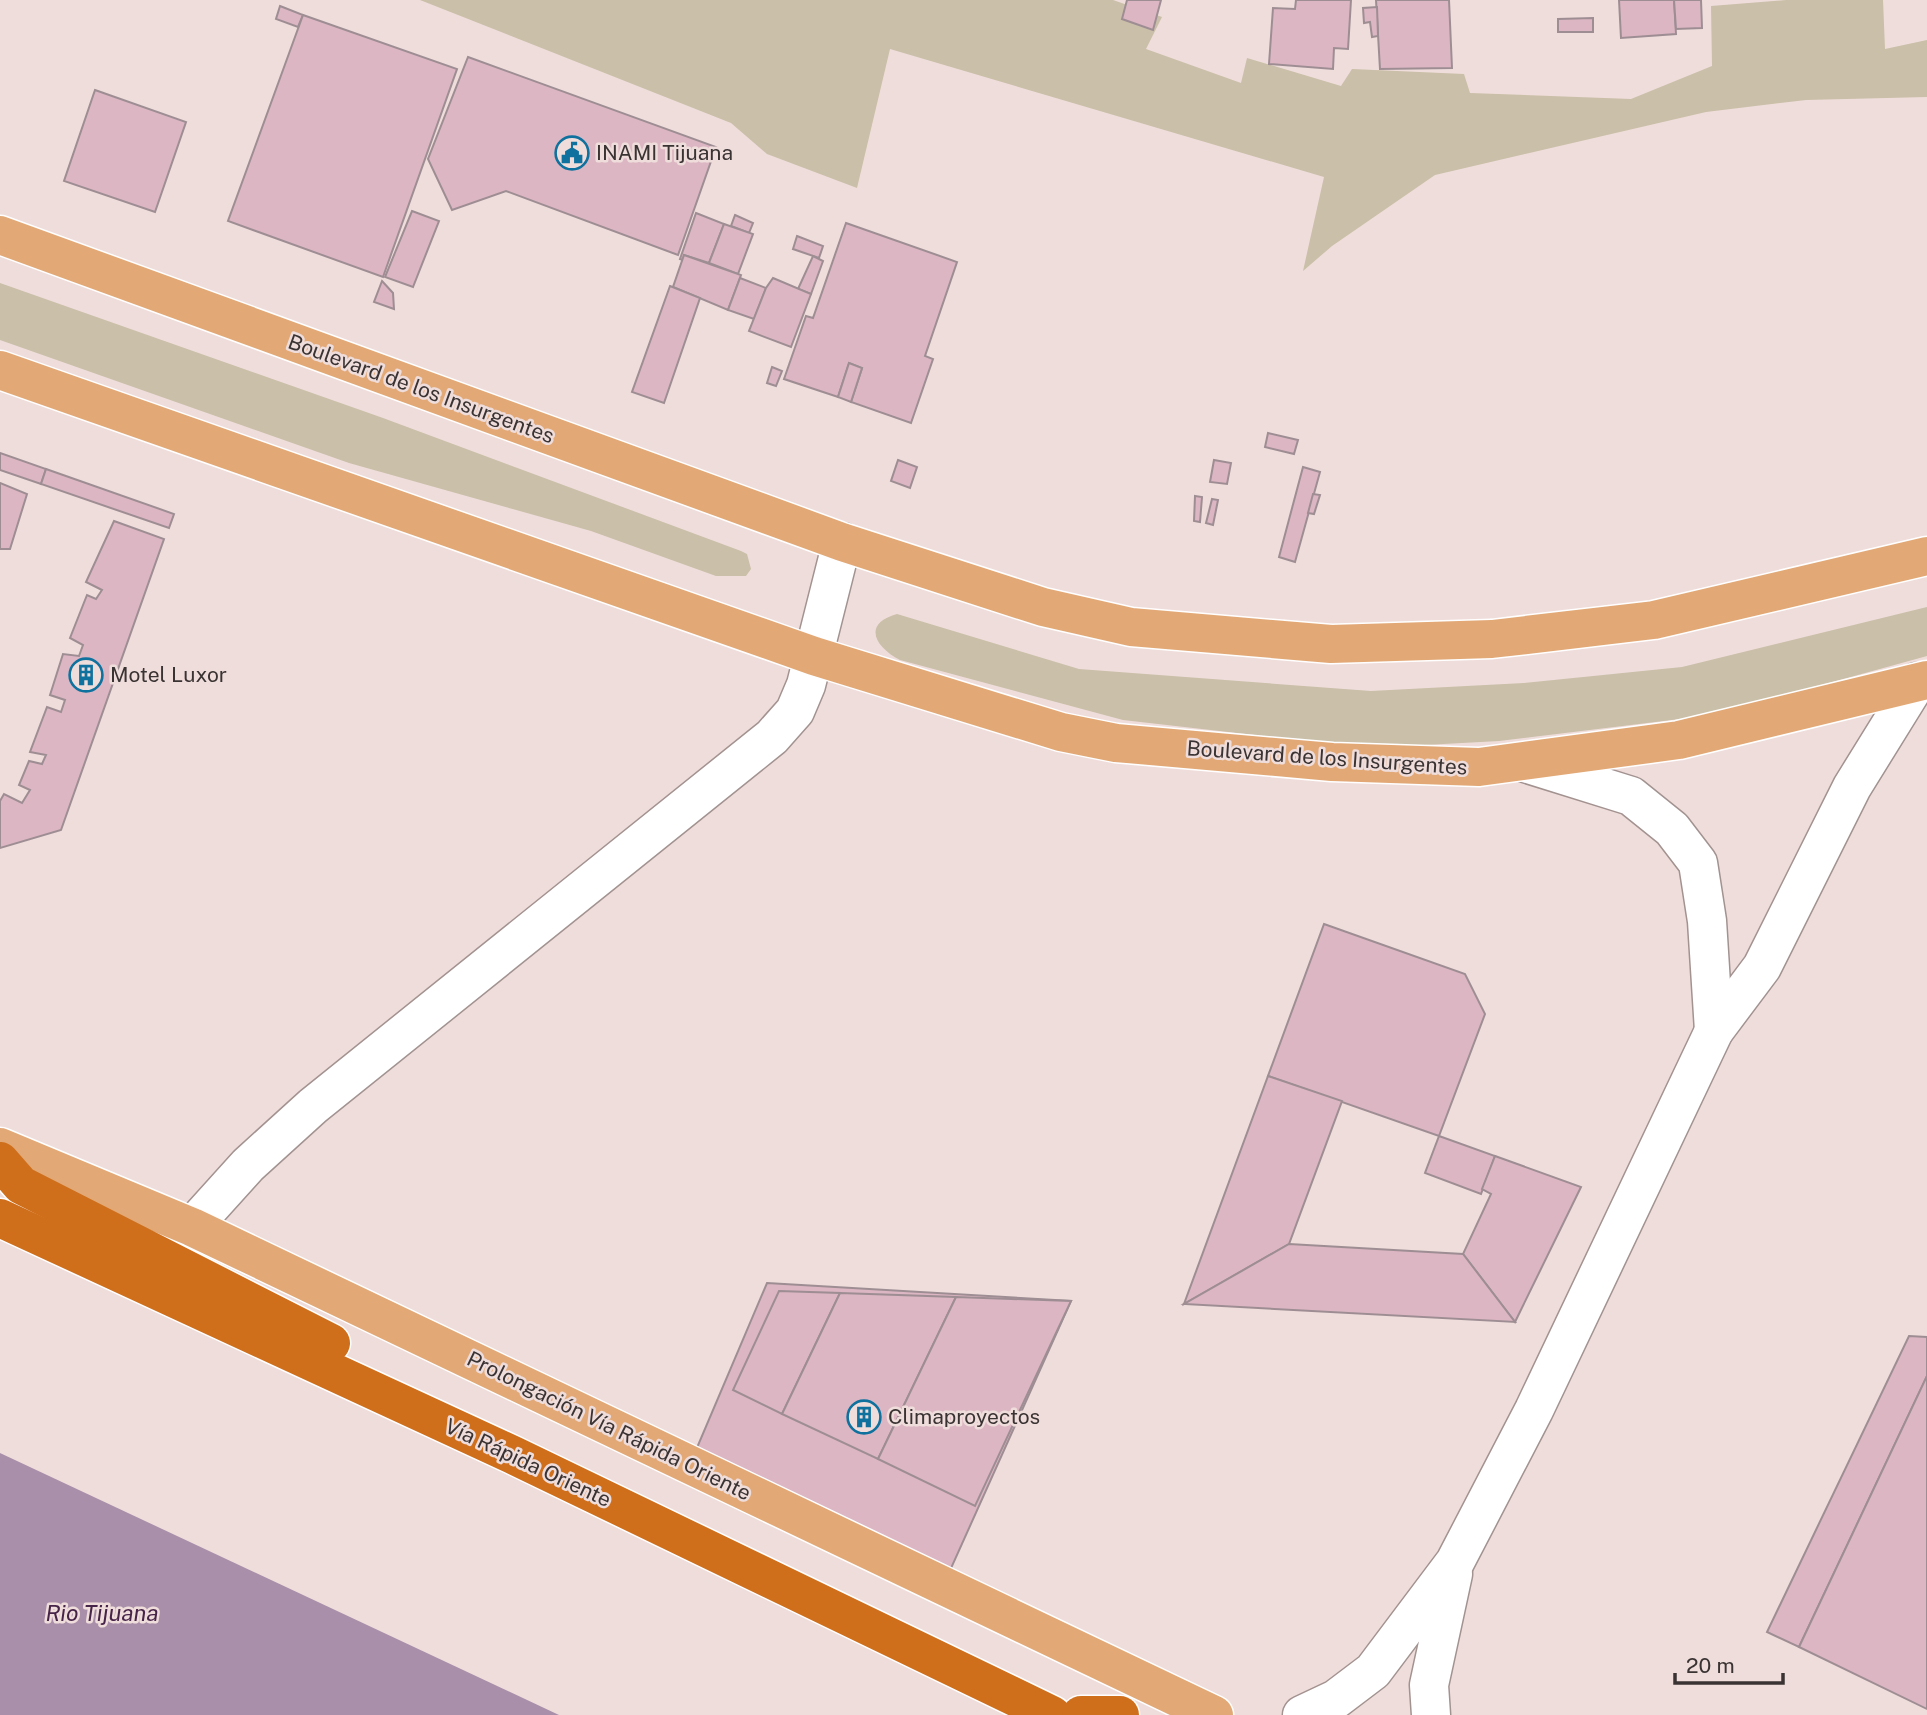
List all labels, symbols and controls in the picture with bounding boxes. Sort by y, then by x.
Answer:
public building icon: INAMI Tijuana [553,134,591,172]
place label: INAMI Tijuana [596,140,733,165]
street label: Boulevard de los Insurgentes [285,329,558,448]
building icon: Motel Luxor [67,656,105,694]
place label: Motel Luxor [110,662,227,687]
street label: Boulevard de los Insurgentes [1186,735,1468,780]
street label: Prolongación Vía Rápida Oriente [463,1346,755,1506]
building icon: Climaproyectos [845,1398,883,1436]
place label: Climaproyectos [888,1404,1040,1429]
street label: Vía Rápida Oriente [441,1413,615,1513]
water label: Rio Tijuana [45,1599,159,1626]
scale bar [1675,1642,1784,1686]
text: 20 m [1686,1653,1735,1678]

